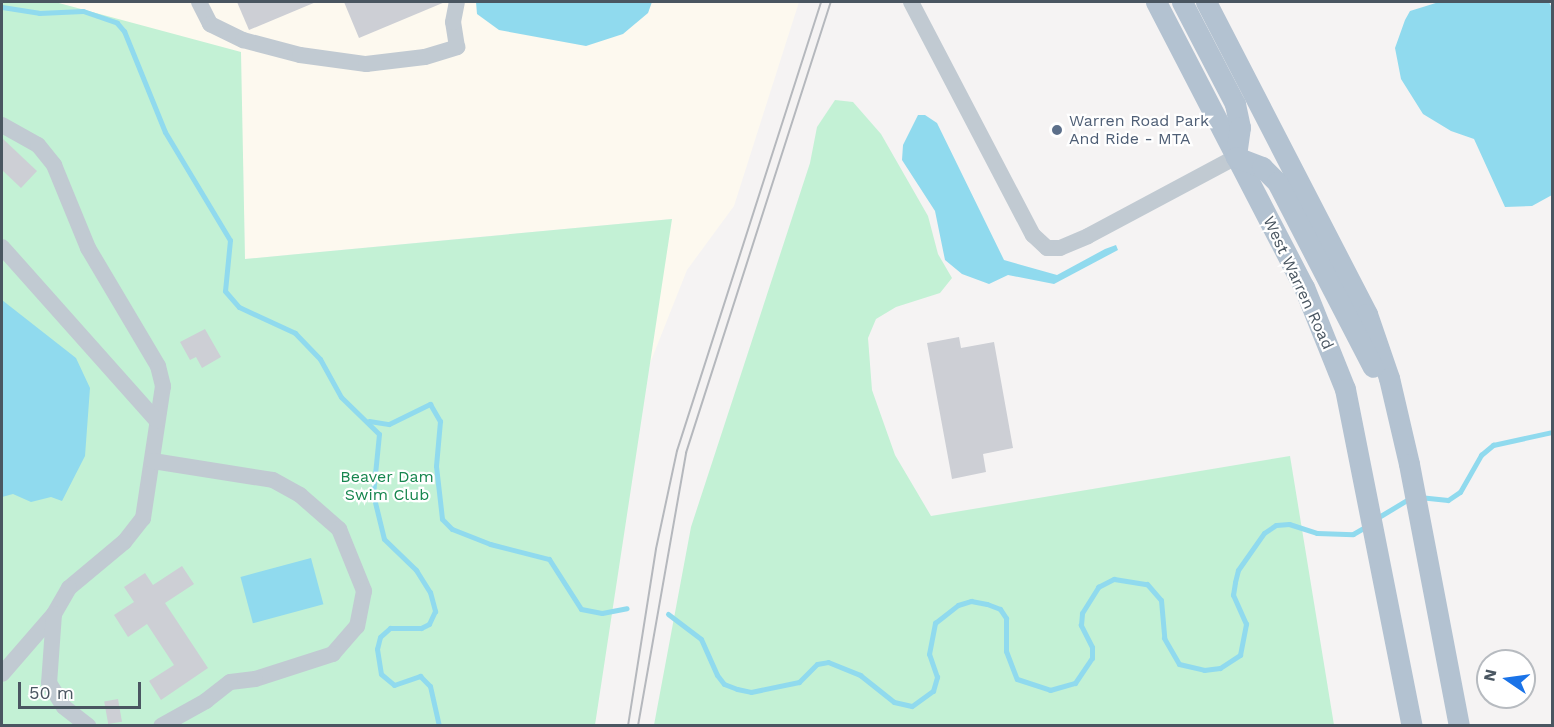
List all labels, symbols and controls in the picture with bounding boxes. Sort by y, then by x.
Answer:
place label: Warren Road Park And Ride - MTA [1069,111,1209,149]
marker: Warren Road Park And Ride - MTA [1050,123,1064,137]
street label: West Warren Road [1259,213,1337,353]
park label: Beaver Dam Swim Club [340,467,434,505]
north arrow [1476,649,1536,709]
text: N [1479,667,1501,683]
scale bar [21,670,144,708]
text: 50 m [29,682,74,703]

